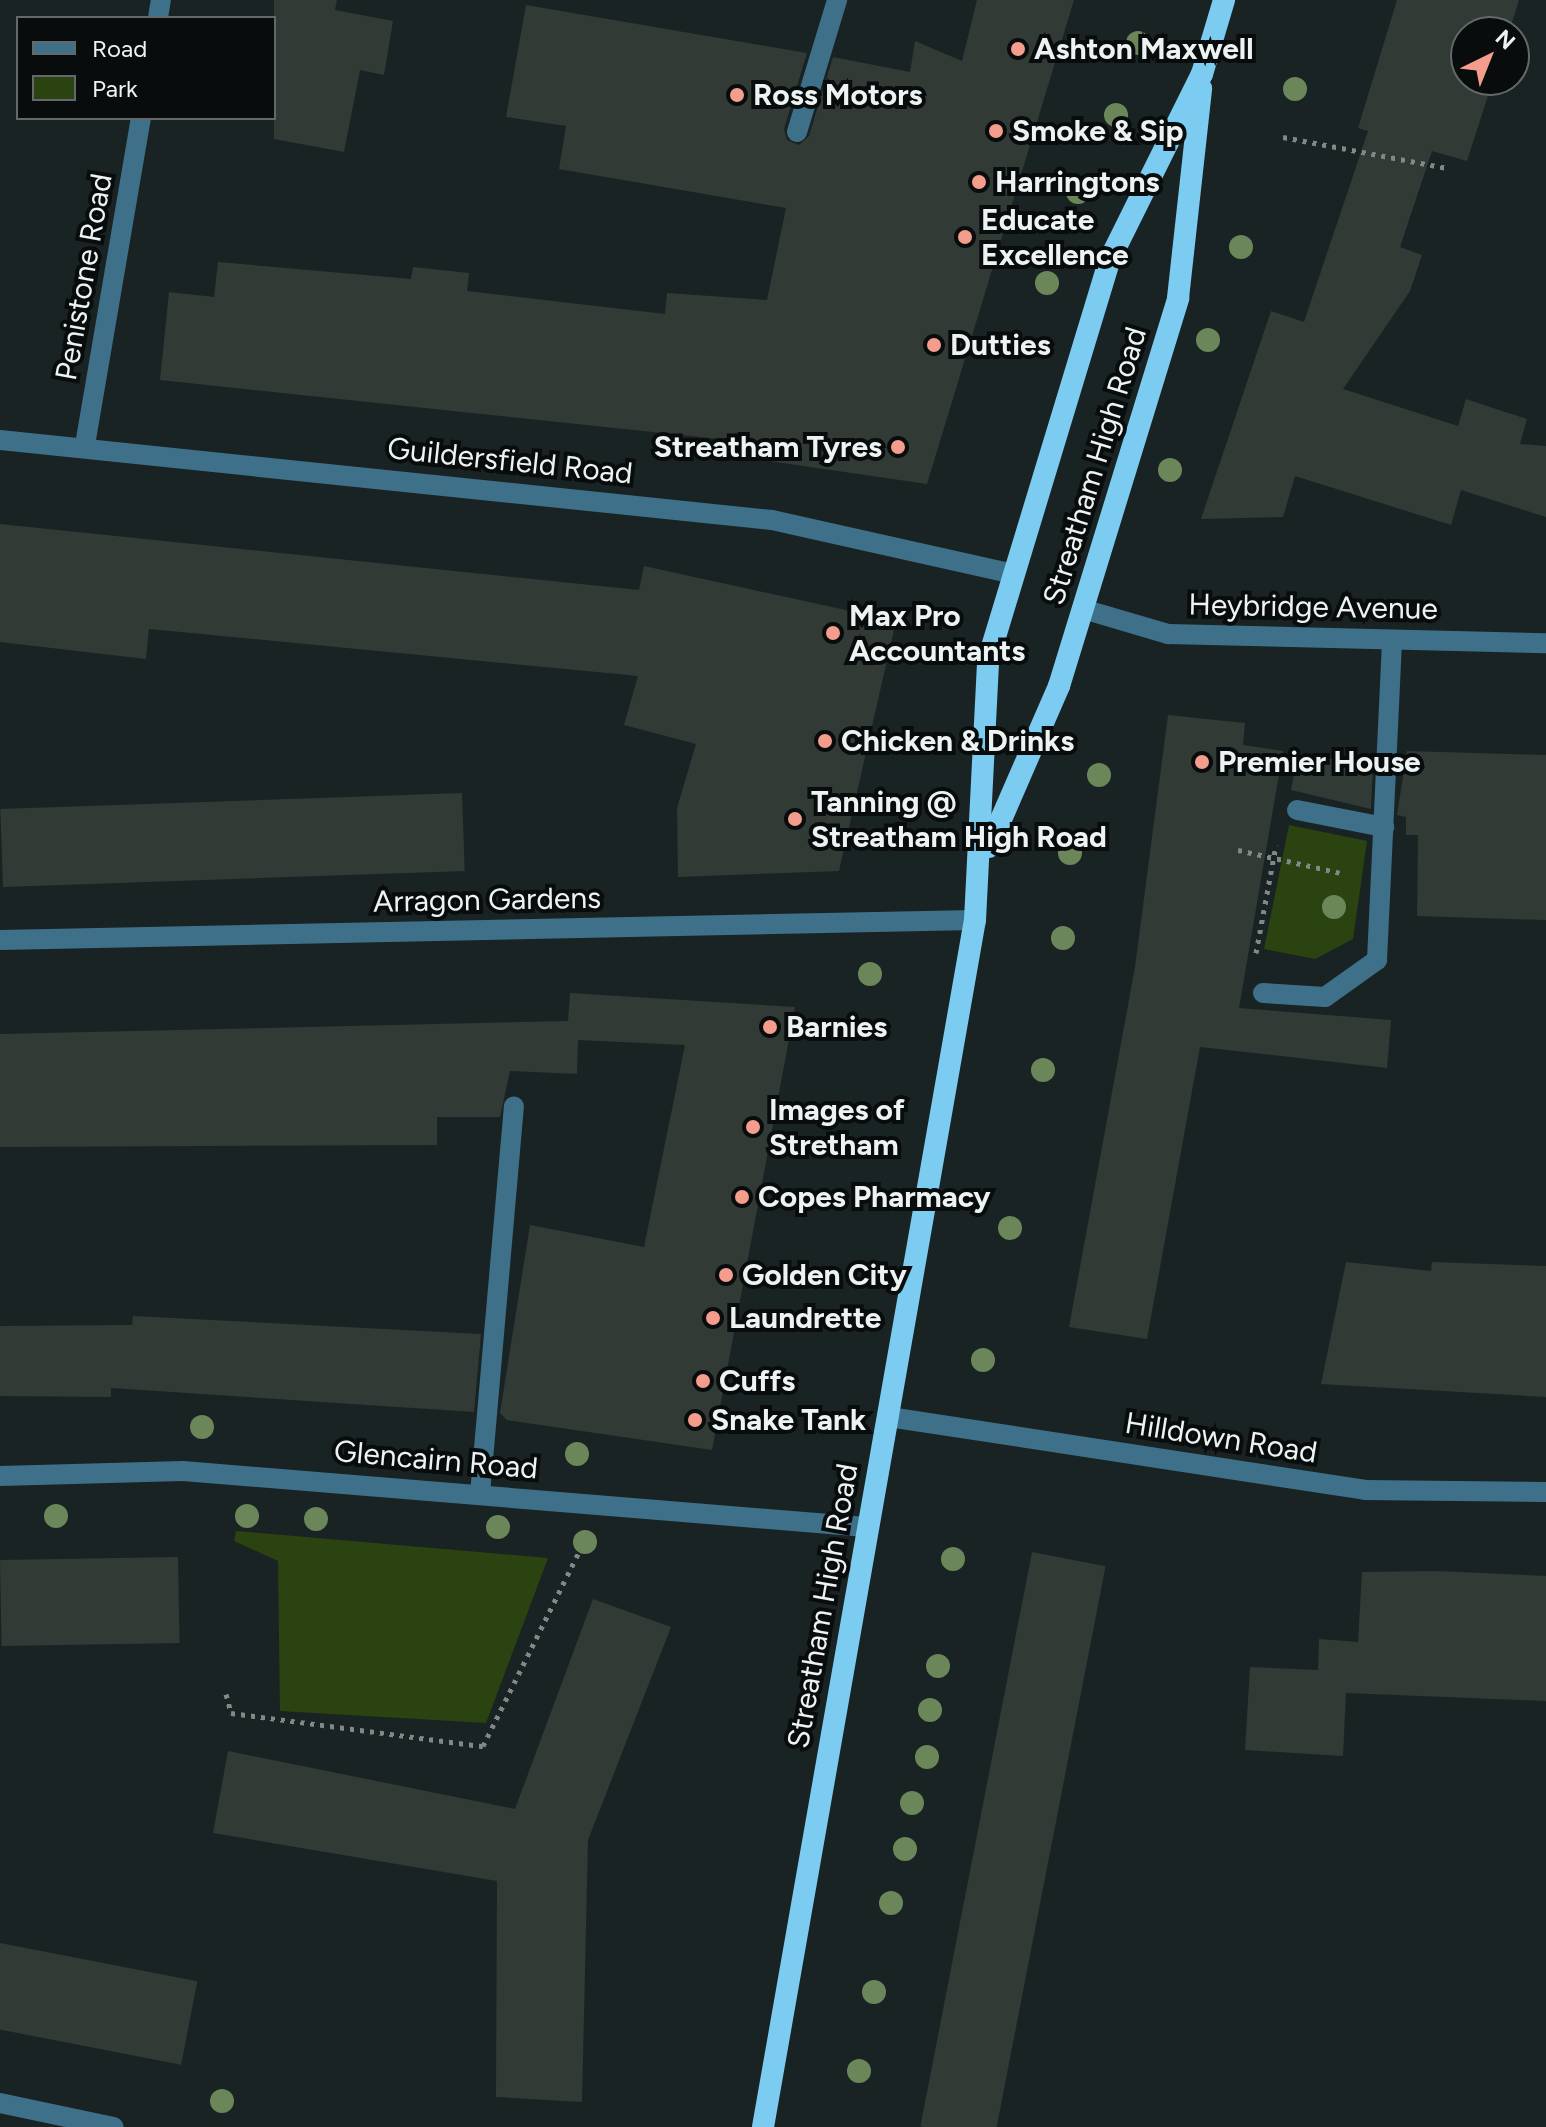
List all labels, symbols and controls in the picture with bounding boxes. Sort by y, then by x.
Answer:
legend [16,16,276,120]
north arrow [1450,16,1530,96]
text: N [1490,24,1521,55]
place label: Ashton Maxwell [1034,31,1254,67]
text: Road [92,34,147,63]
marker: Ashton Maxwell [1009,40,1027,58]
text: Park [92,74,138,103]
place label: Ross Motors [753,77,923,113]
marker: Ross Motors [728,86,746,104]
place label: Smoke & Sip [1012,113,1184,149]
marker: Smoke & Sip [987,122,1005,140]
place label: Harringtons [995,164,1159,200]
street label: Penistone Road [48,171,120,383]
marker: Harringtons [970,173,988,191]
place label: Educate Excellence [981,202,1129,272]
marker: Educate Excellence [956,228,974,246]
street label: Streatham High Road [1036,323,1154,609]
place label: Dutties [950,327,1051,363]
marker: Dutties [925,336,943,354]
place label: Streatham Tyres [654,429,882,465]
street label: Guildersfield Road [386,430,634,492]
marker: Streatham Tyres [889,438,907,456]
street label: Heybridge Avenue [1188,587,1438,627]
place label: Max Pro Accountants [849,598,1025,668]
marker: Max Pro Accountants [824,624,842,642]
place label: Chicken & Drinks [841,723,1074,759]
marker: Chicken & Drinks [816,732,834,750]
place label: Premier House [1218,744,1421,780]
marker: Premier House [1193,753,1211,771]
place label: Tanning @ Streatham High Road [811,784,1107,854]
marker: Tanning @ Streatham High Road [786,810,804,828]
street label: Arragon Gardens [373,880,601,920]
place label: Barnies [786,1009,887,1045]
marker: Barnies [761,1018,779,1036]
place label: Images of Stretham [769,1092,905,1162]
marker: Images of Stretham [744,1118,762,1136]
place label: Copes Pharmacy [758,1179,991,1215]
marker: Copes Pharmacy [733,1188,751,1206]
place label: Golden City [742,1257,907,1293]
marker: Golden City [717,1266,735,1284]
place label: Laundrette [729,1300,881,1336]
marker: Laundrette [704,1309,722,1327]
place label: Cuffs [719,1363,795,1399]
marker: Cuffs [694,1372,712,1390]
place label: Snake Tank [711,1402,866,1438]
street label: Hilldown Road [1122,1405,1320,1471]
marker: Snake Tank [686,1411,704,1429]
street label: Glencairn Road [333,1433,539,1487]
street label: Streatham High Road [780,1461,866,1751]

